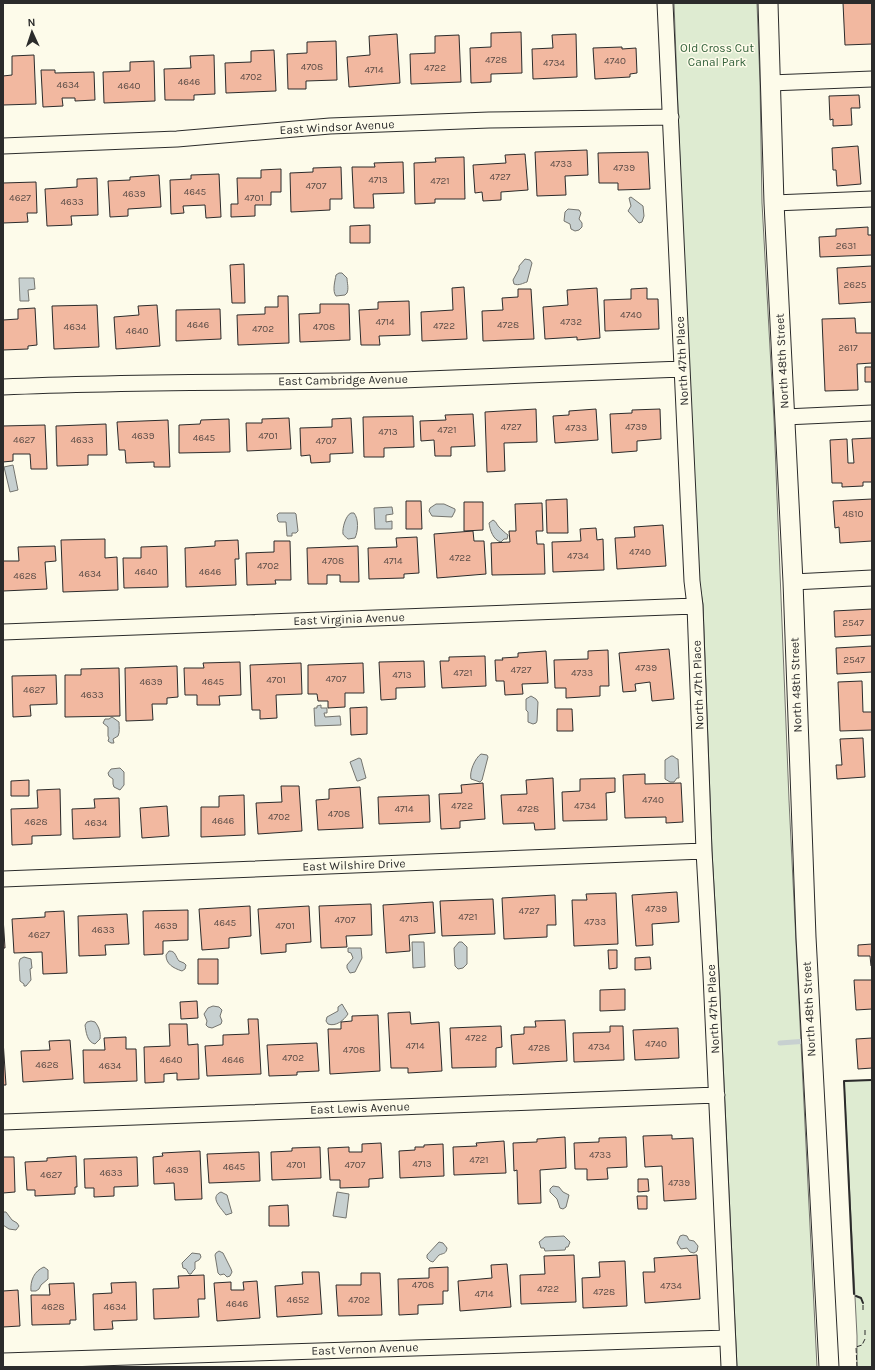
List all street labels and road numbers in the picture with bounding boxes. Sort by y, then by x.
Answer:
street label: East Windsor Avenue [279,117,395,137]
street label: North 48th Street [772,313,791,409]
street label: North 47th Place [673,316,691,406]
street label: East Cambridge Avenue [278,372,408,388]
street label: East Virginia Avenue [293,610,405,628]
street label: North 48th Street [787,637,805,733]
street label: North 47th Place [689,640,707,730]
street label: East Wilshire Drive [302,856,406,874]
street label: North 48th Street [799,961,818,1057]
street label: North 47th Place [704,964,722,1054]
street label: East Lewis Avenue [310,1099,410,1117]
street label: East Vernon Avenue [311,1340,419,1358]

